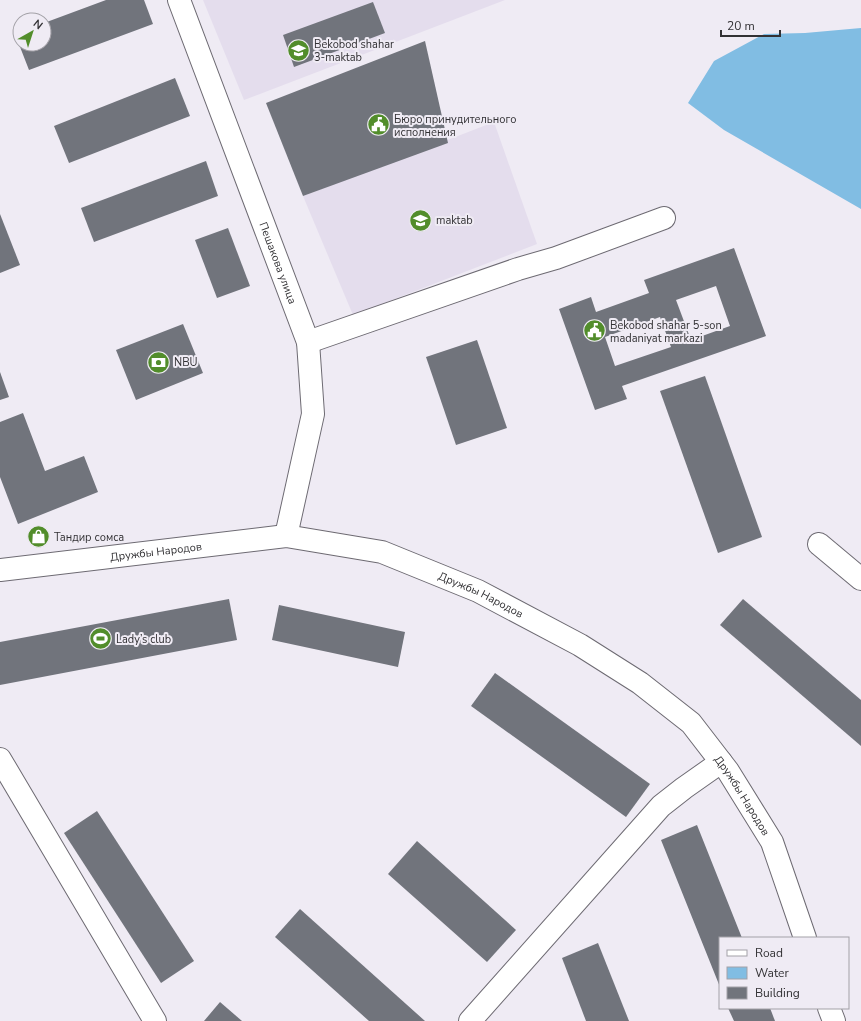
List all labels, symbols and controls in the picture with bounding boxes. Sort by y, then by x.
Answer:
north arrow [12,12,52,52]
scale bar [721,12,780,38]
text: N [30,16,46,33]
text: 20 m [727,18,755,34]
school or university icon: Bekobod shahar 3-maktab [286,37,312,63]
place label: Bekobod shahar 3-maktab [314,37,394,65]
public building icon: Бюро принудительного исполнения [366,112,392,138]
place label: Бюро принудительного исполнения [394,112,516,140]
school or university icon: maktab [408,207,434,233]
place label: maktab [436,213,473,228]
street label: Пешакова улица [256,220,300,306]
public building icon: Bekobod shahar 5-son madaniyat markazi [581,318,607,344]
place label: Bekobod shahar 5-son madaniyat markazi [610,318,722,346]
bank icon: NBU [146,349,172,375]
place label: NBU [174,355,198,370]
shop icon: Тандир сомса [26,524,52,550]
place label: Тандир сомса [54,530,124,545]
street label: Дружбы Народов [109,539,203,564]
street label: Дружбы Народов [436,568,526,621]
sports icon: Lady’s club [88,626,114,652]
place label: Lady’s club [116,632,171,647]
street label: Дружбы Народов [711,752,774,838]
legend [719,937,849,1009]
text: Road [755,945,783,961]
text: Water [755,965,789,981]
text: Building [755,985,800,1001]

